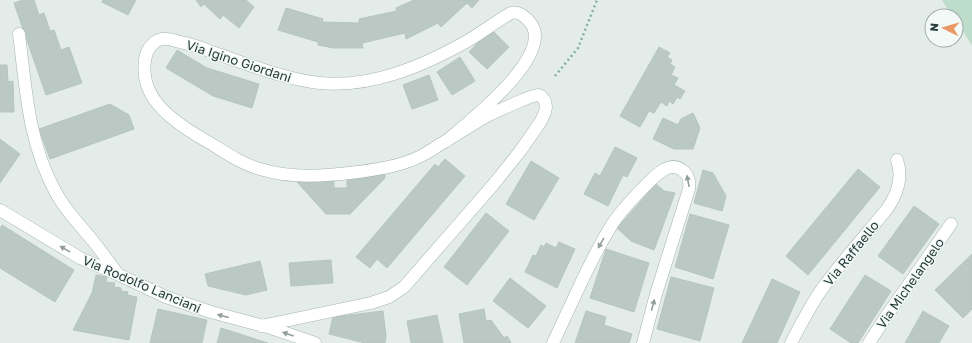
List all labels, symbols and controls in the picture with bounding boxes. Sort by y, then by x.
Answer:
north arrow [924,8,964,48]
text: N [927,22,940,32]
street label: Via Igino Giordani [184,36,294,86]
one-way arrow [685,175,691,187]
street label: Via Raffaello [820,217,882,289]
street label: Via Michelangelo [873,234,947,331]
one-way arrow [598,237,605,248]
one-way arrow [60,245,70,253]
street label: Via Rodolfo Lanciani [80,252,204,316]
one-way arrow [650,299,656,311]
one-way arrow [217,313,229,319]
one-way arrow [282,331,294,337]

